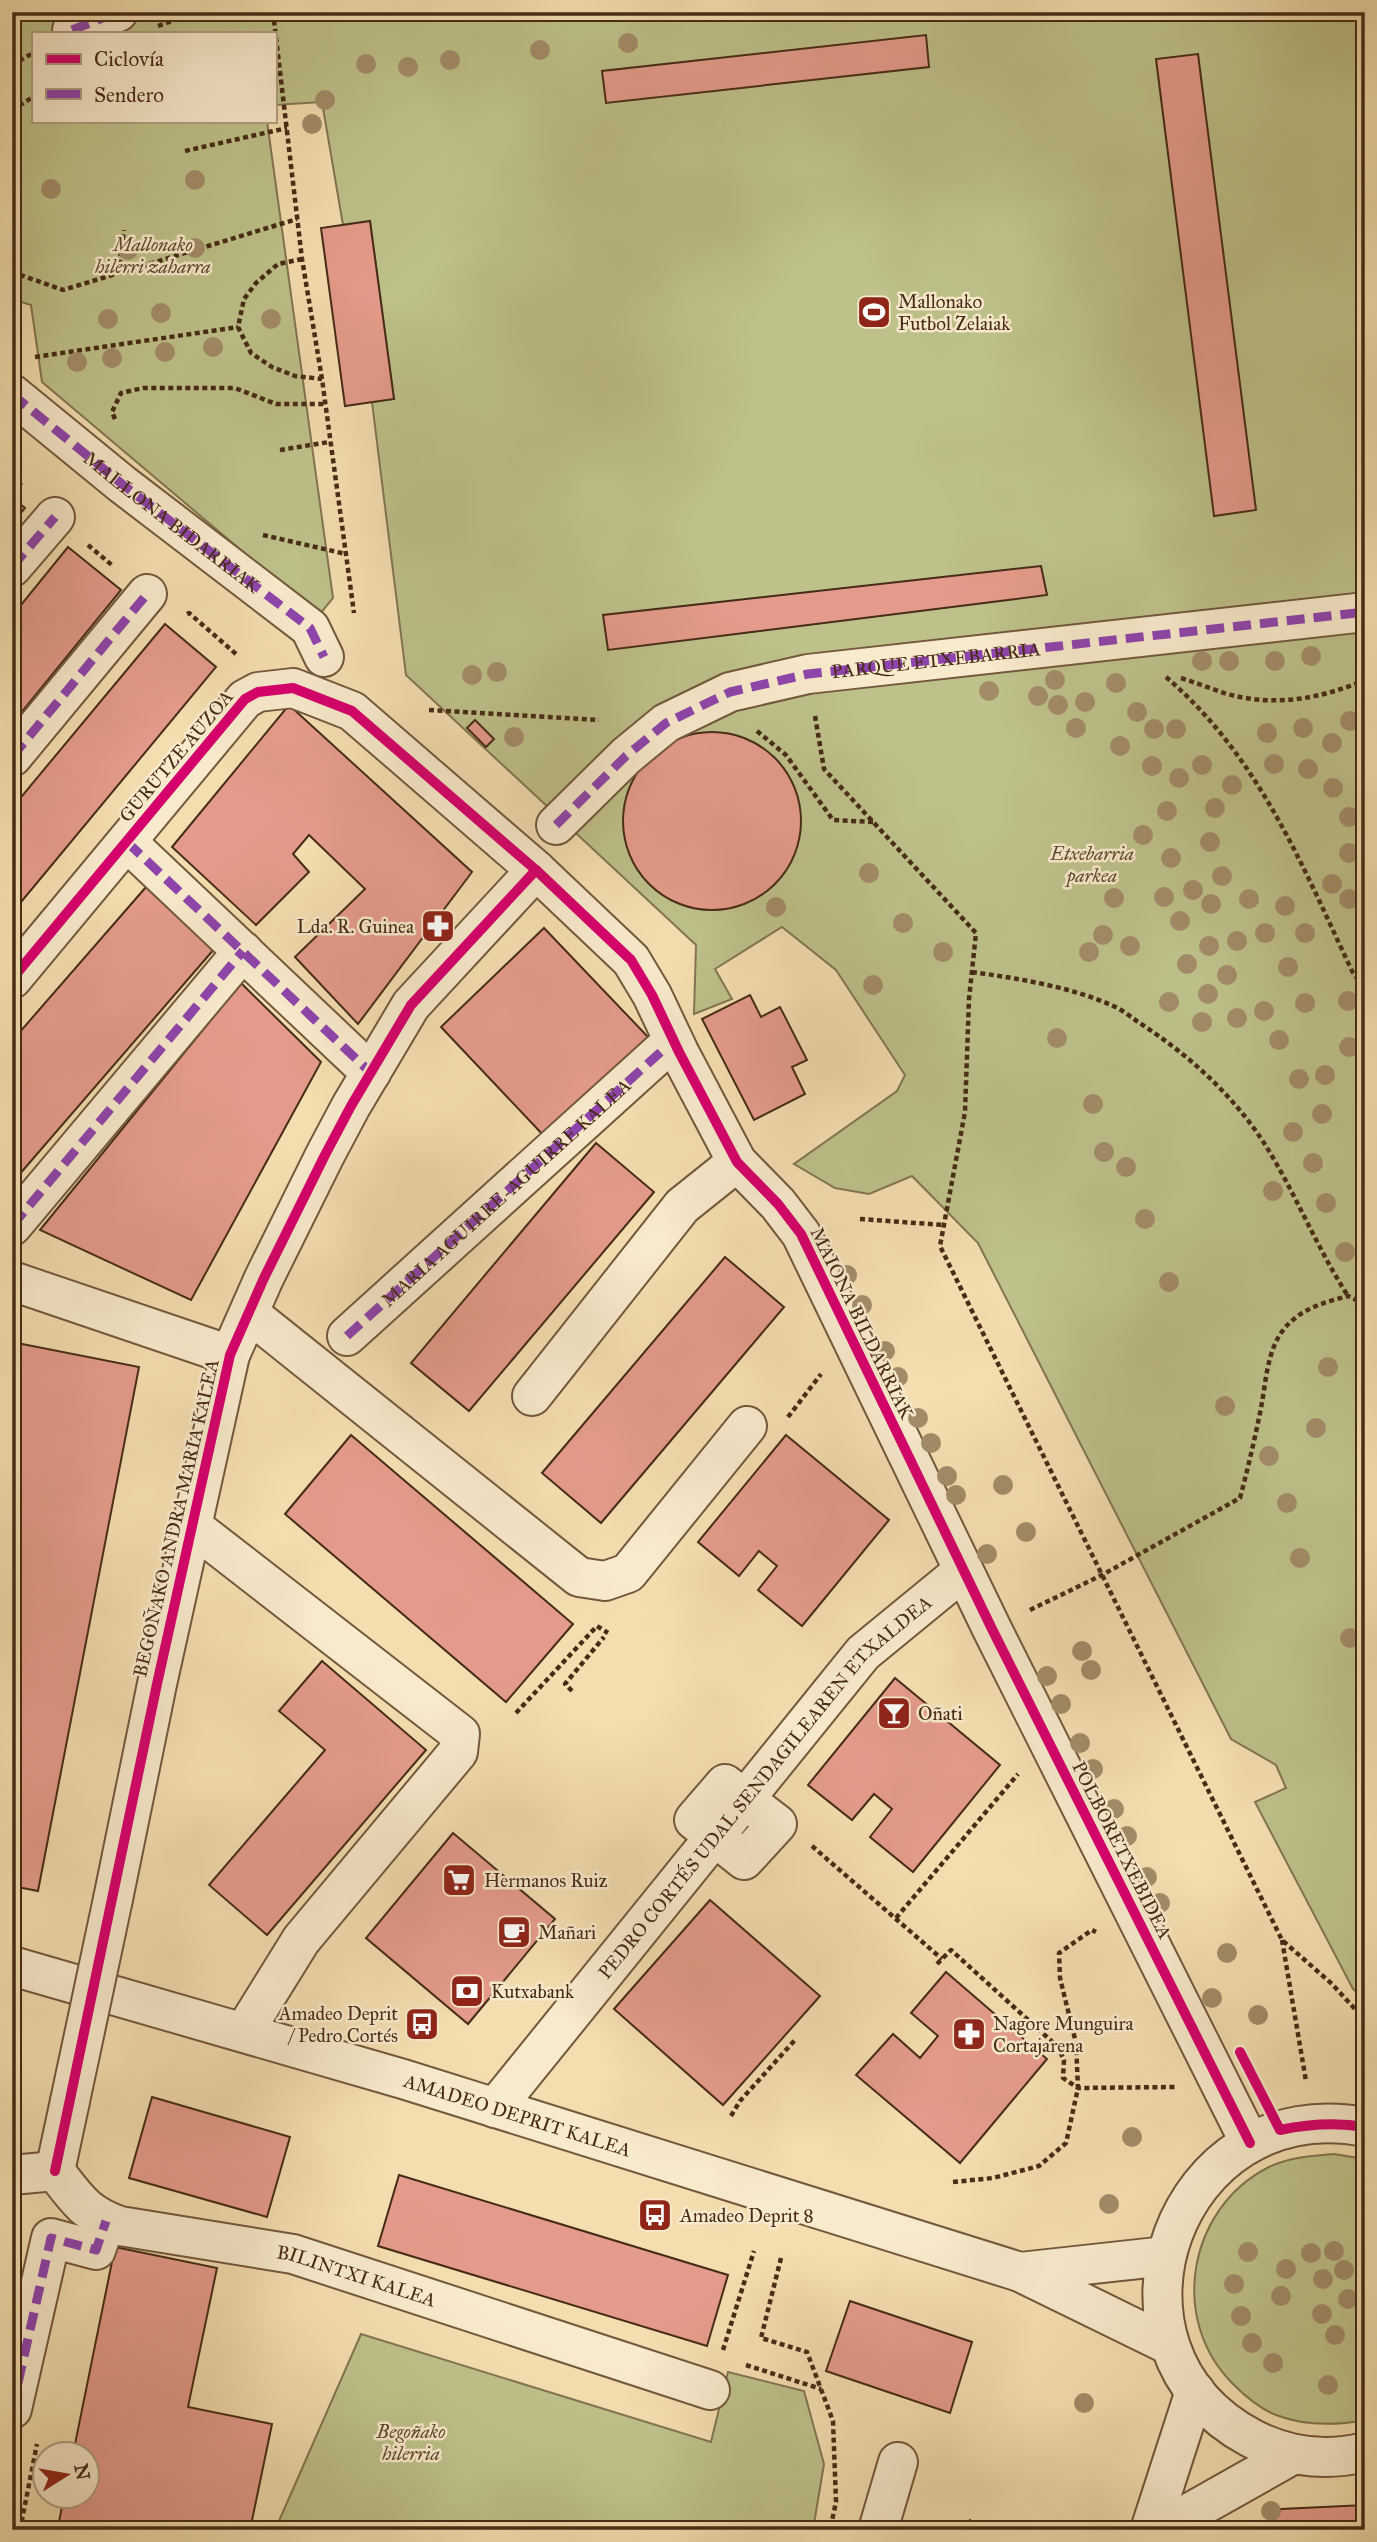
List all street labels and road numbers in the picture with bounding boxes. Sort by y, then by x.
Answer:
street label: MALLONA BIDARRIAK [79,446,265,598]
street label: PARQUE ETXEBARRIA [830,637,1042,683]
street label: GURUTZE AUZOA [114,685,238,827]
street label: MARIA AGUIRRE-AGUIRRE KALEA [376,1073,635,1311]
street label: MAIONA BILDARRIAK [806,1223,919,1423]
street label: BEGOÑAKO ANDRA MARIA KALEA [128,1356,224,1679]
street label: PEDRO CORTÉS UDAL SENDAGILEAREN ETXALDEA [593,1590,936,1983]
street label: POLBORETXEBIDEA [1067,1757,1177,1943]
street label: AMADEO DEPRIT KALEA [400,2068,634,2161]
street label: BILINTXI KALEA [275,2240,439,2311]

